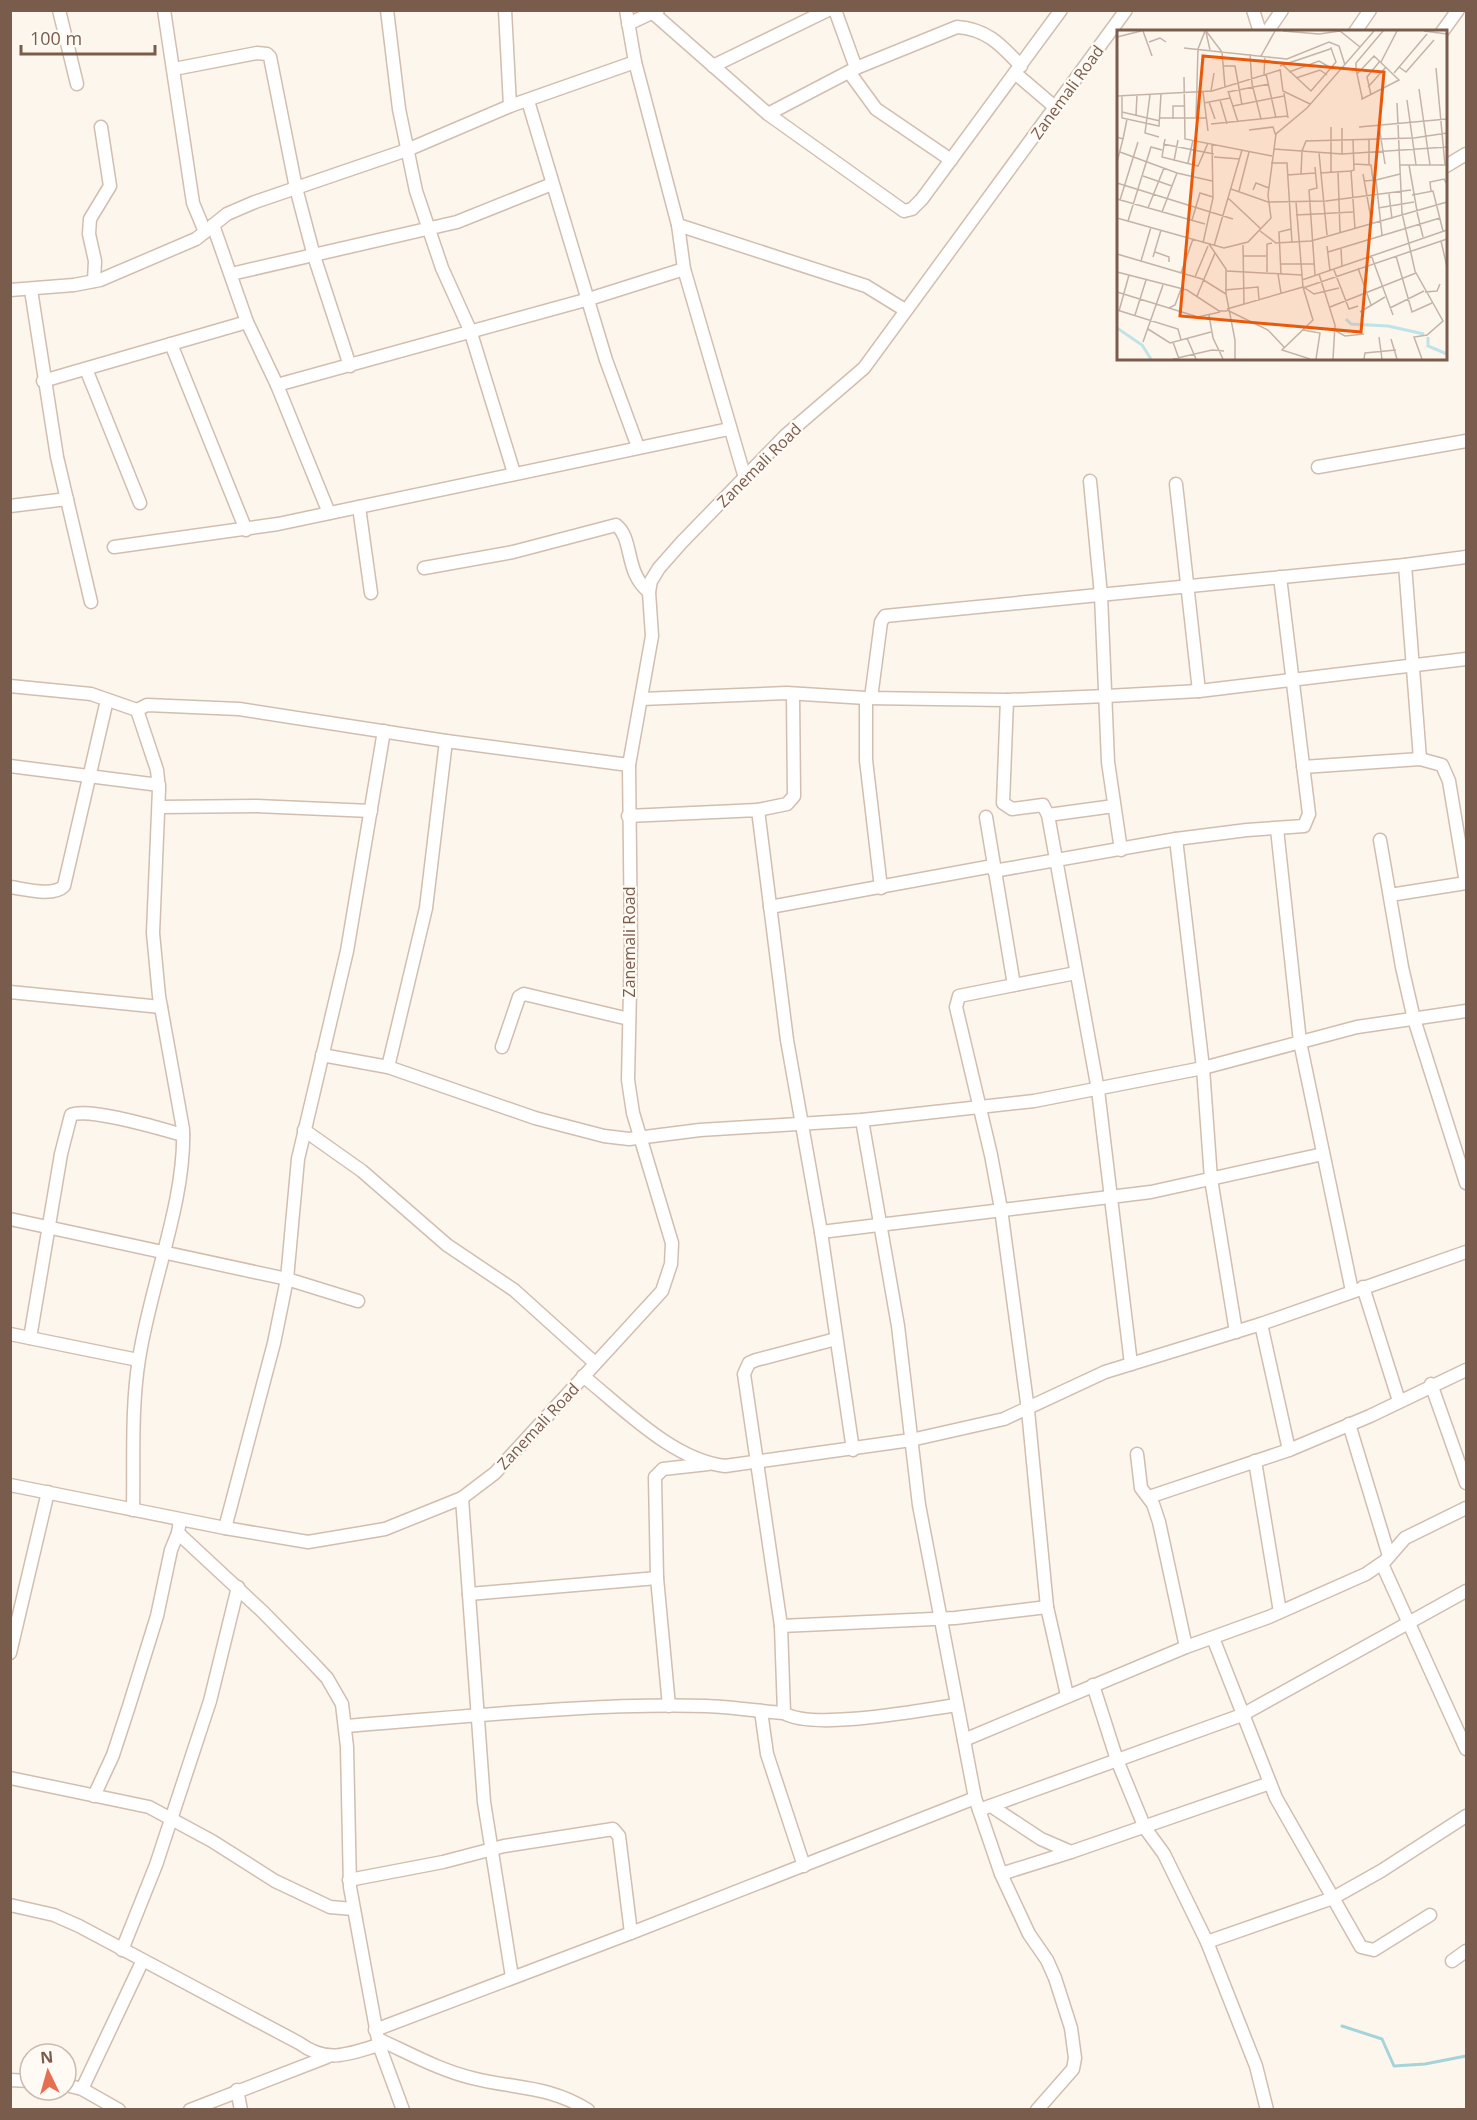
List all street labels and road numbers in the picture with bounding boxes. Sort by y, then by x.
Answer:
street label: Zanemali Road [1025,41,1109,143]
street label: Zanemali Road [712,418,806,512]
street label: Zanemali Road [618,887,640,997]
street label: Zanemali Road [492,1378,584,1474]

